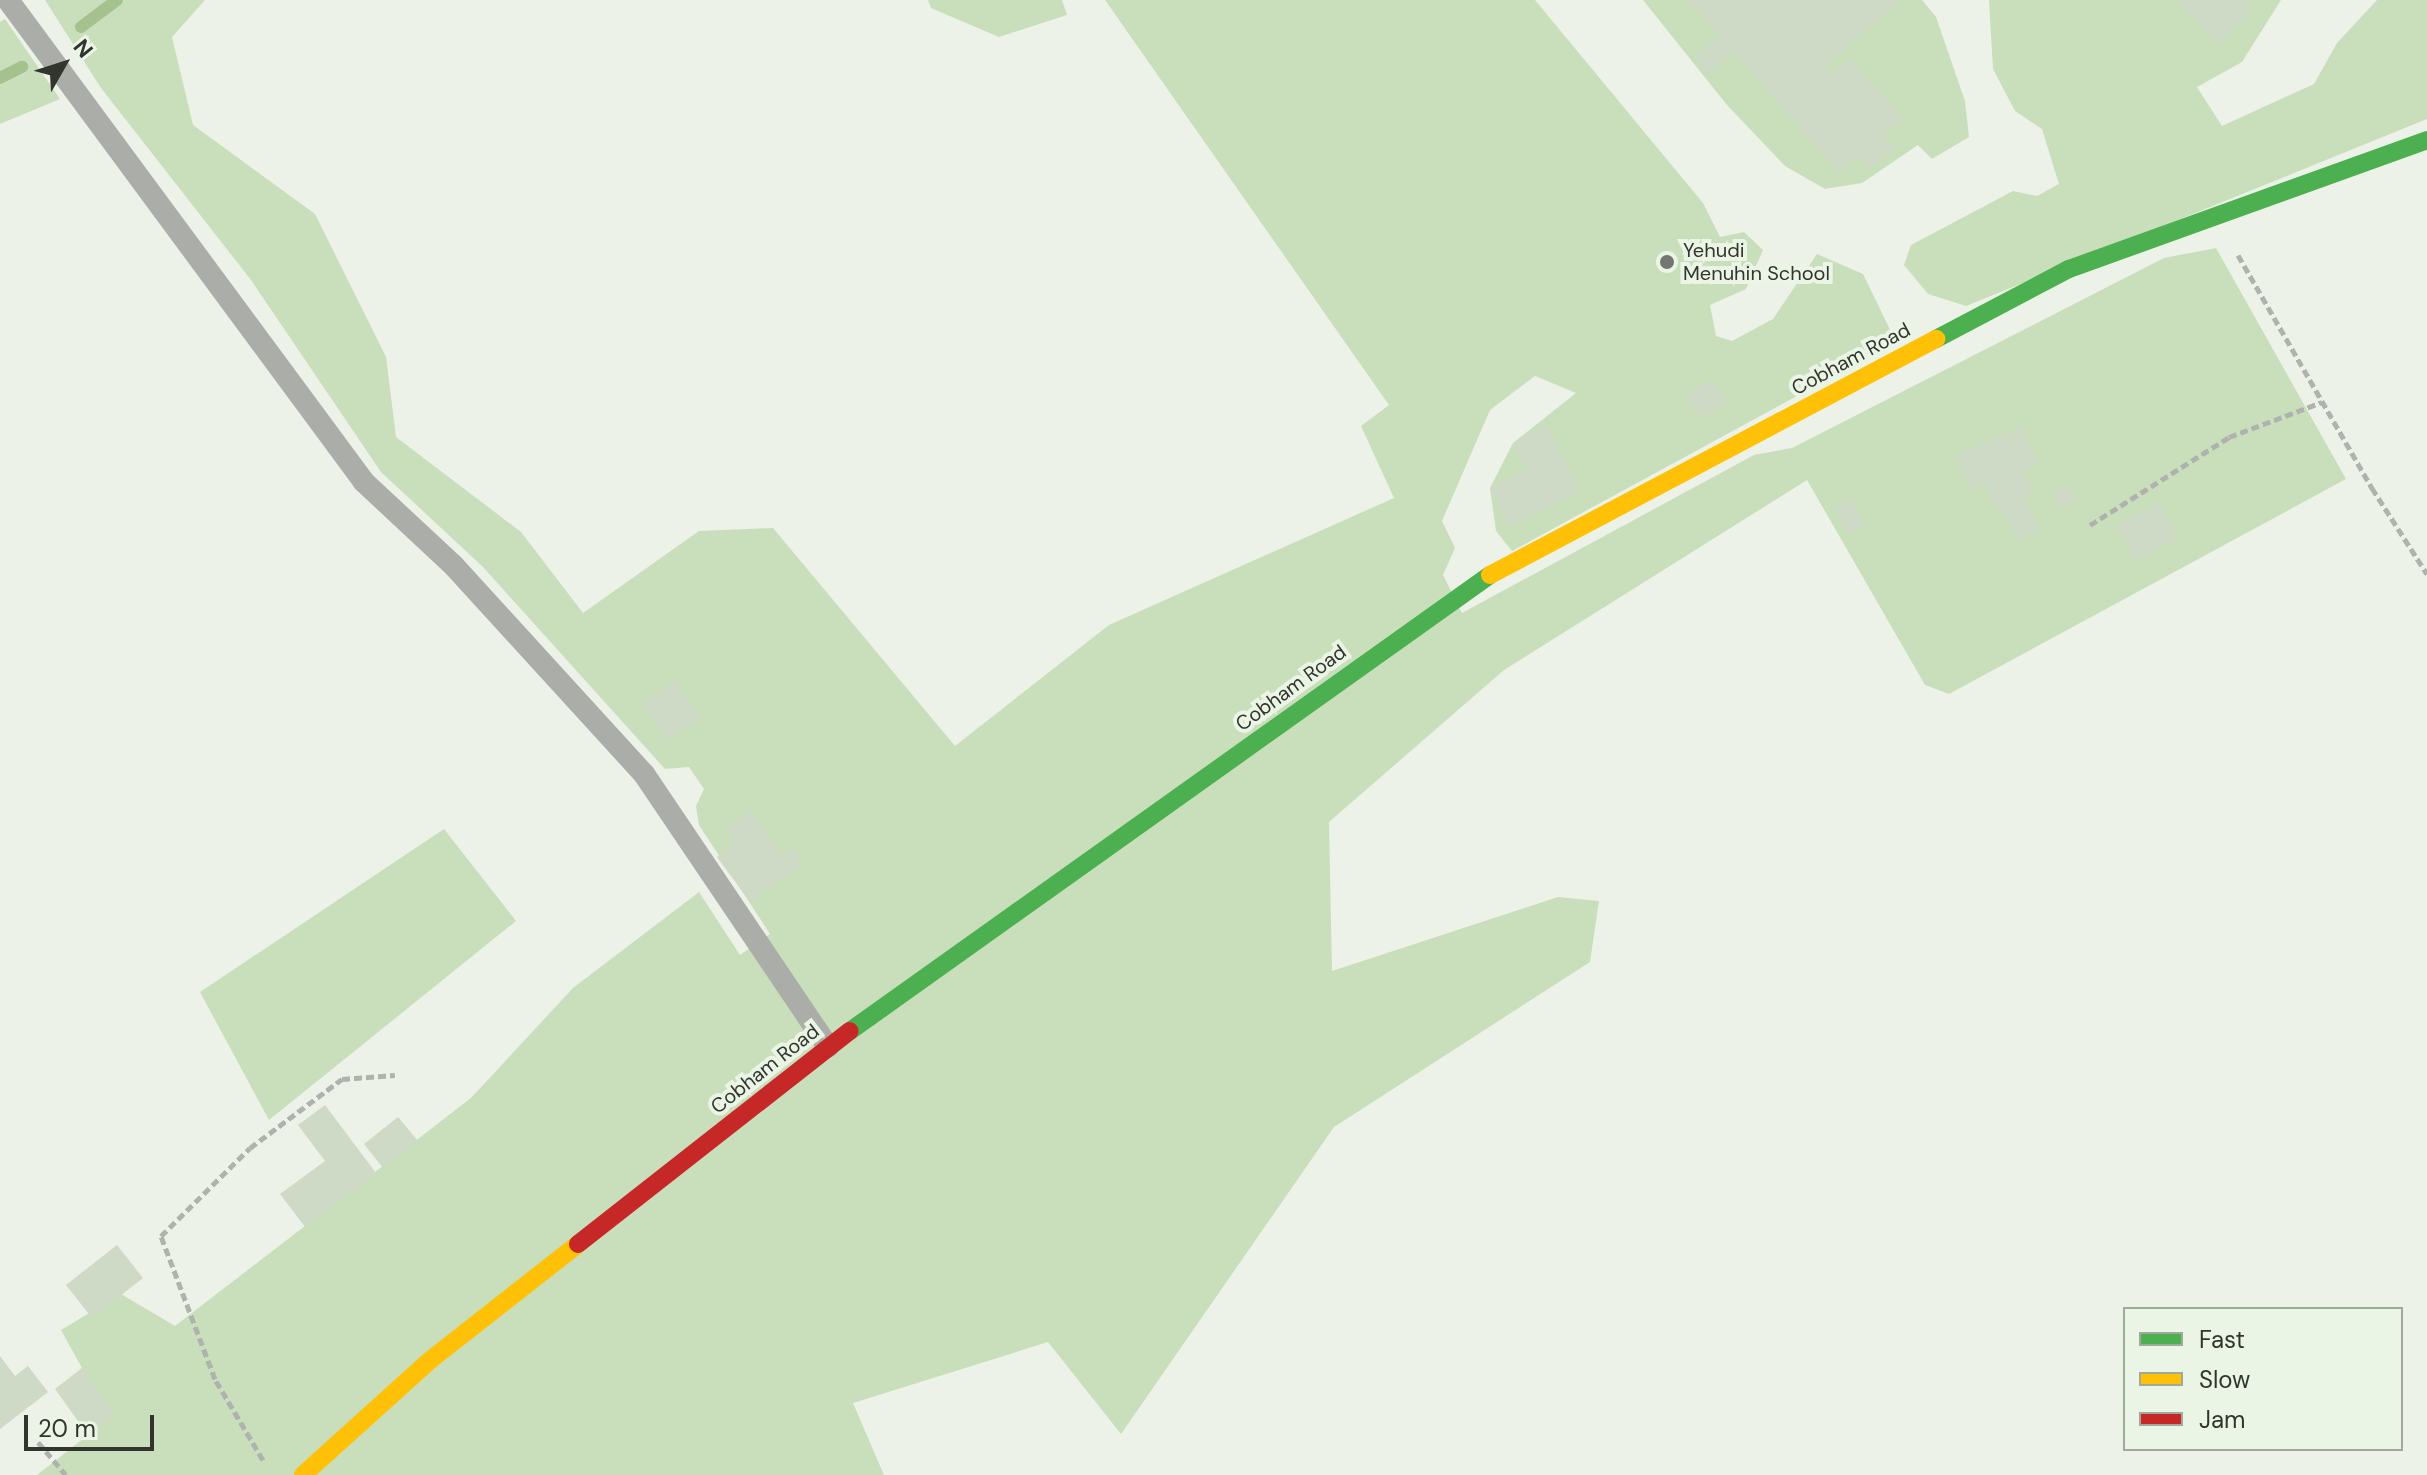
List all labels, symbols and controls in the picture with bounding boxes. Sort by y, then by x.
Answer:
north arrow [24,24,104,104]
text: N [67,33,99,64]
place label: Yehudi Menuhin School [1683,238,1830,285]
marker: Yehudi Menuhin School [1658,253,1676,271]
street label: Cobham Road [1788,318,1914,400]
street label: Cobham Road [1231,640,1351,736]
street label: Cobham Road [706,1019,824,1119]
legend [2123,1307,2403,1451]
text: Fast [2199,1324,2245,1355]
text: Slow [2199,1364,2250,1395]
scale bar [28,1399,158,1449]
text: Jam [2199,1404,2245,1435]
text: 20 m [38,1413,96,1444]

